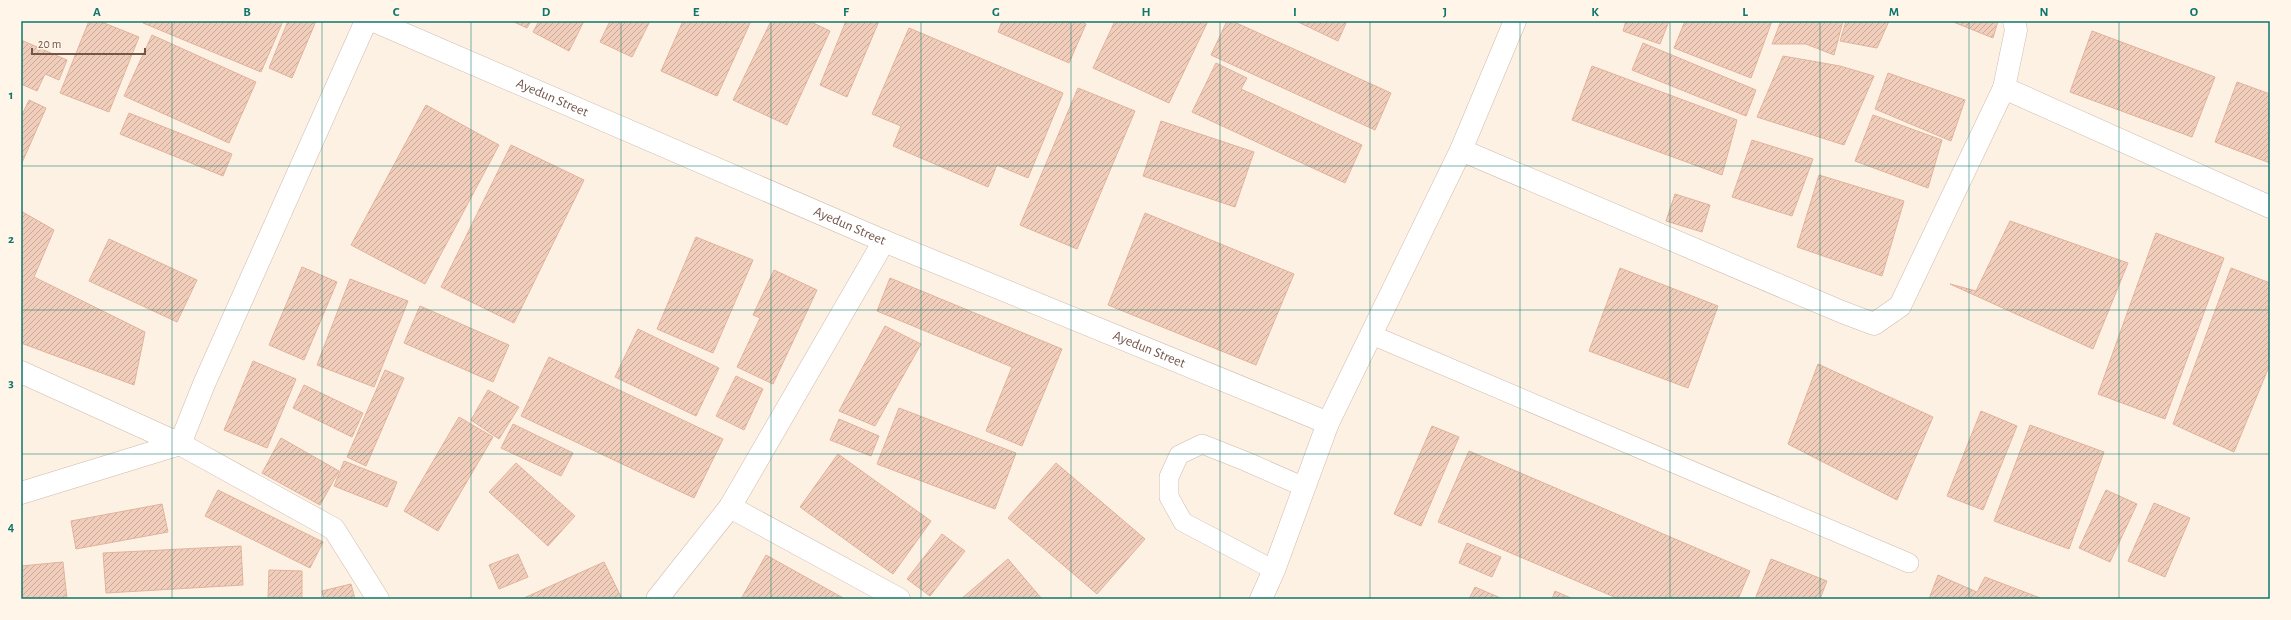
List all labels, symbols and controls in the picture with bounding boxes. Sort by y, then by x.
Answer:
text: A [93,6,101,19]
text: B [243,6,251,19]
text: C [393,6,400,19]
text: D [542,6,551,19]
text: E [693,6,700,19]
text: F [843,6,850,19]
text: G [992,6,1000,19]
text: H [1141,6,1151,19]
text: I [1293,6,1297,19]
text: J [1443,6,1447,19]
text: K [1591,6,1599,19]
text: L [1742,6,1748,19]
text: M [1889,6,1899,19]
text: N [2039,6,2049,19]
text: O [2190,6,2199,19]
scale bar [32,30,145,56]
text: 20 m [38,38,61,50]
street label: Ayedun Street [514,76,591,120]
text: 1 [9,89,13,102]
street label: Ayedun Street [812,205,888,248]
text: 2 [8,233,14,246]
street label: Ayedun Street [1111,329,1188,371]
text: 3 [8,377,14,390]
text: 4 [8,521,15,534]

